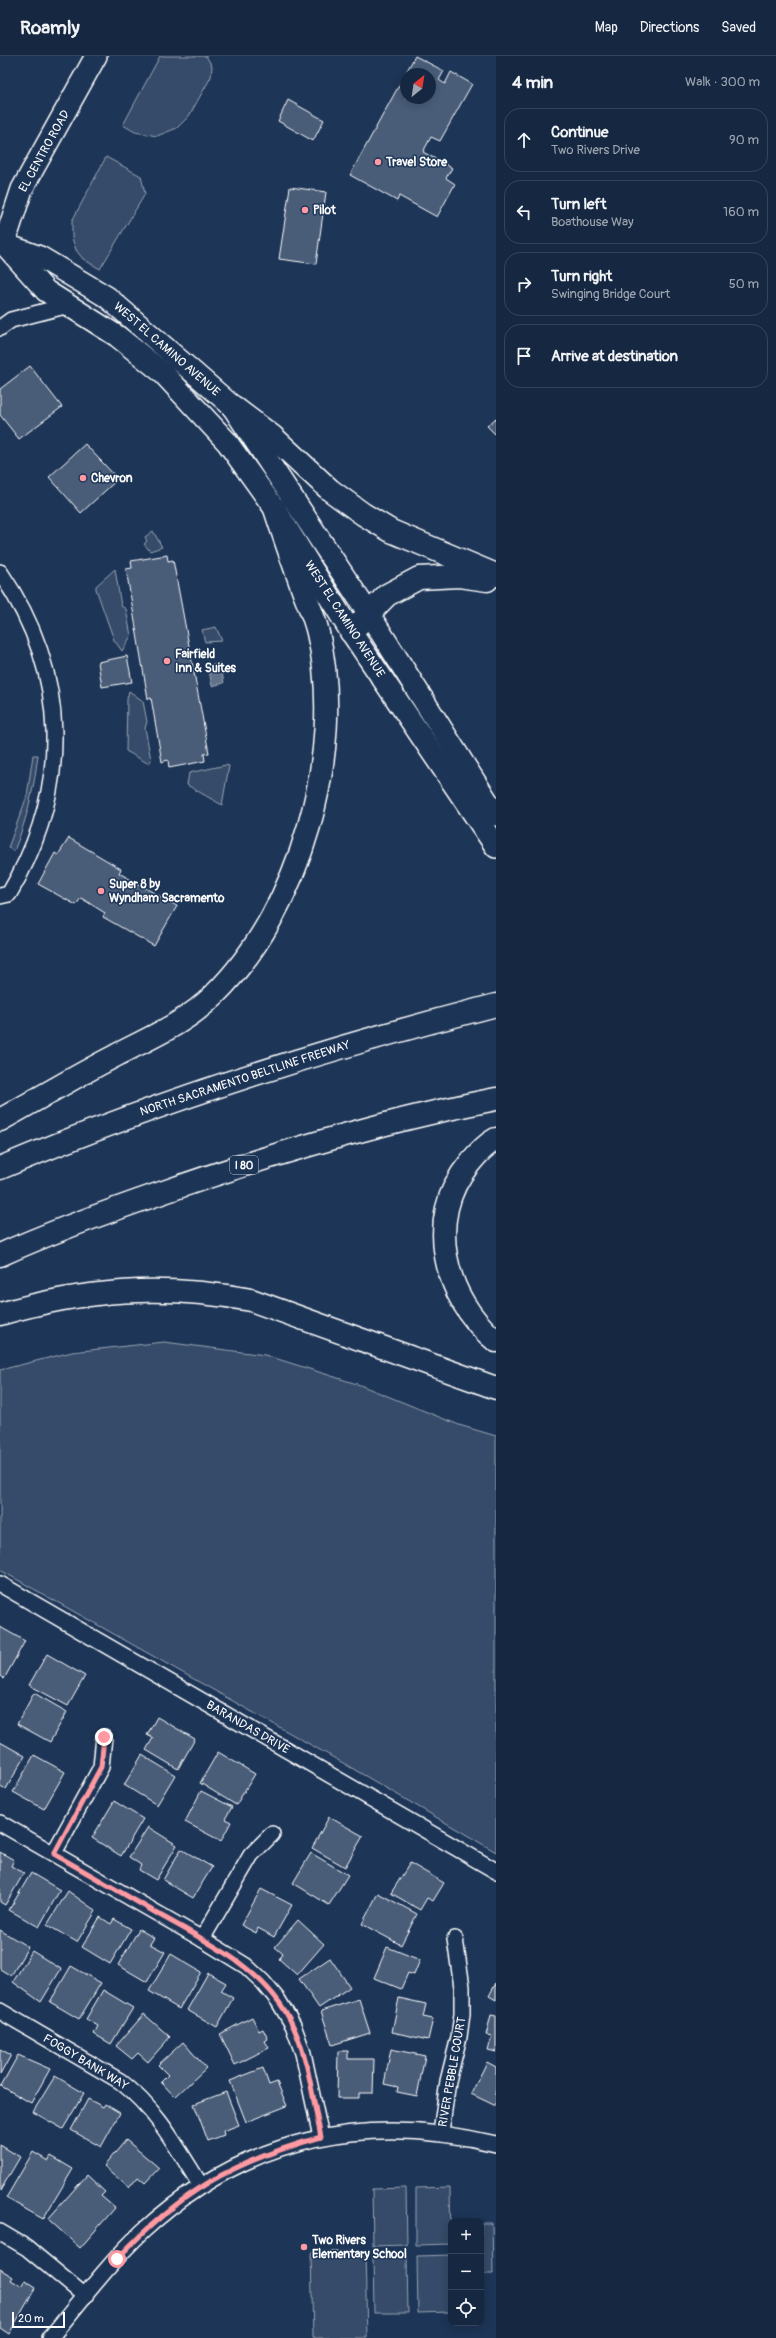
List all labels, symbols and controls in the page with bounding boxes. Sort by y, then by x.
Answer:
text: Roamly [20,16,80,40]
text: Map [595,19,618,36]
text: Directions [640,19,699,36]
text: Saved [721,19,756,36]
north arrow [400,68,436,104]
text: 4 min [512,72,553,93]
text: Walk · 300 m [685,74,760,90]
street label: EL CENTRO ROAD [16,107,73,195]
text: Continue [551,123,609,142]
icon: ahead [513,129,535,151]
text: 90 m [729,132,759,148]
text: Two Rivers Drive [551,142,640,158]
place label: Travel Store [385,155,448,170]
marker: Travel Store [373,157,383,167]
text: Turn left [551,195,607,214]
icon: left [513,201,535,223]
place label: Pilot [313,203,337,218]
text: 160 m [723,204,759,220]
marker: Pilot [300,205,310,215]
text: Boathouse Way [551,214,634,230]
text: Turn right [551,267,612,286]
icon: right [513,273,535,295]
text: 50 m [729,276,759,292]
text: Swinging Bridge Court [551,286,670,302]
street label: WEST EL CAMINO AVENUE [110,299,223,400]
icon: arrive [513,345,535,367]
text: Arrive at destination [551,347,678,366]
place label: Chevron [91,471,133,486]
marker: Chevron [78,473,88,483]
street label: WEST EL CAMINO AVENUE [301,558,388,680]
place label: Fairfield Inn & Suites [175,647,237,676]
marker: Fairfield Inn & Suites [162,656,172,666]
place label: Super 8 by Wyndham Sacramento [109,877,225,906]
marker: Super 8 by Wyndham Sacramento [96,886,106,896]
street label: NORTH SACRAMENTO BELTLINE FREEWAY [138,1037,352,1120]
road number: I 80 [230,1156,258,1174]
street label: BARANDAS DRIVE [203,1698,292,1757]
route end [95,1728,113,1746]
street label: RIVER PEBBLE COURT [435,2016,470,2128]
street label: FOGGY BANK WAY [40,2031,131,2094]
map controls [448,2218,484,2326]
button: + [448,2218,484,2254]
place label: Two Rivers Elementary School [311,2233,407,2262]
marker: Two Rivers Elementary School [299,2242,309,2252]
route start [108,2250,126,2268]
button: − [448,2254,484,2290]
button: locate [448,2290,484,2326]
scale bar [12,2310,65,2329]
text: 20 m [18,2312,44,2325]

